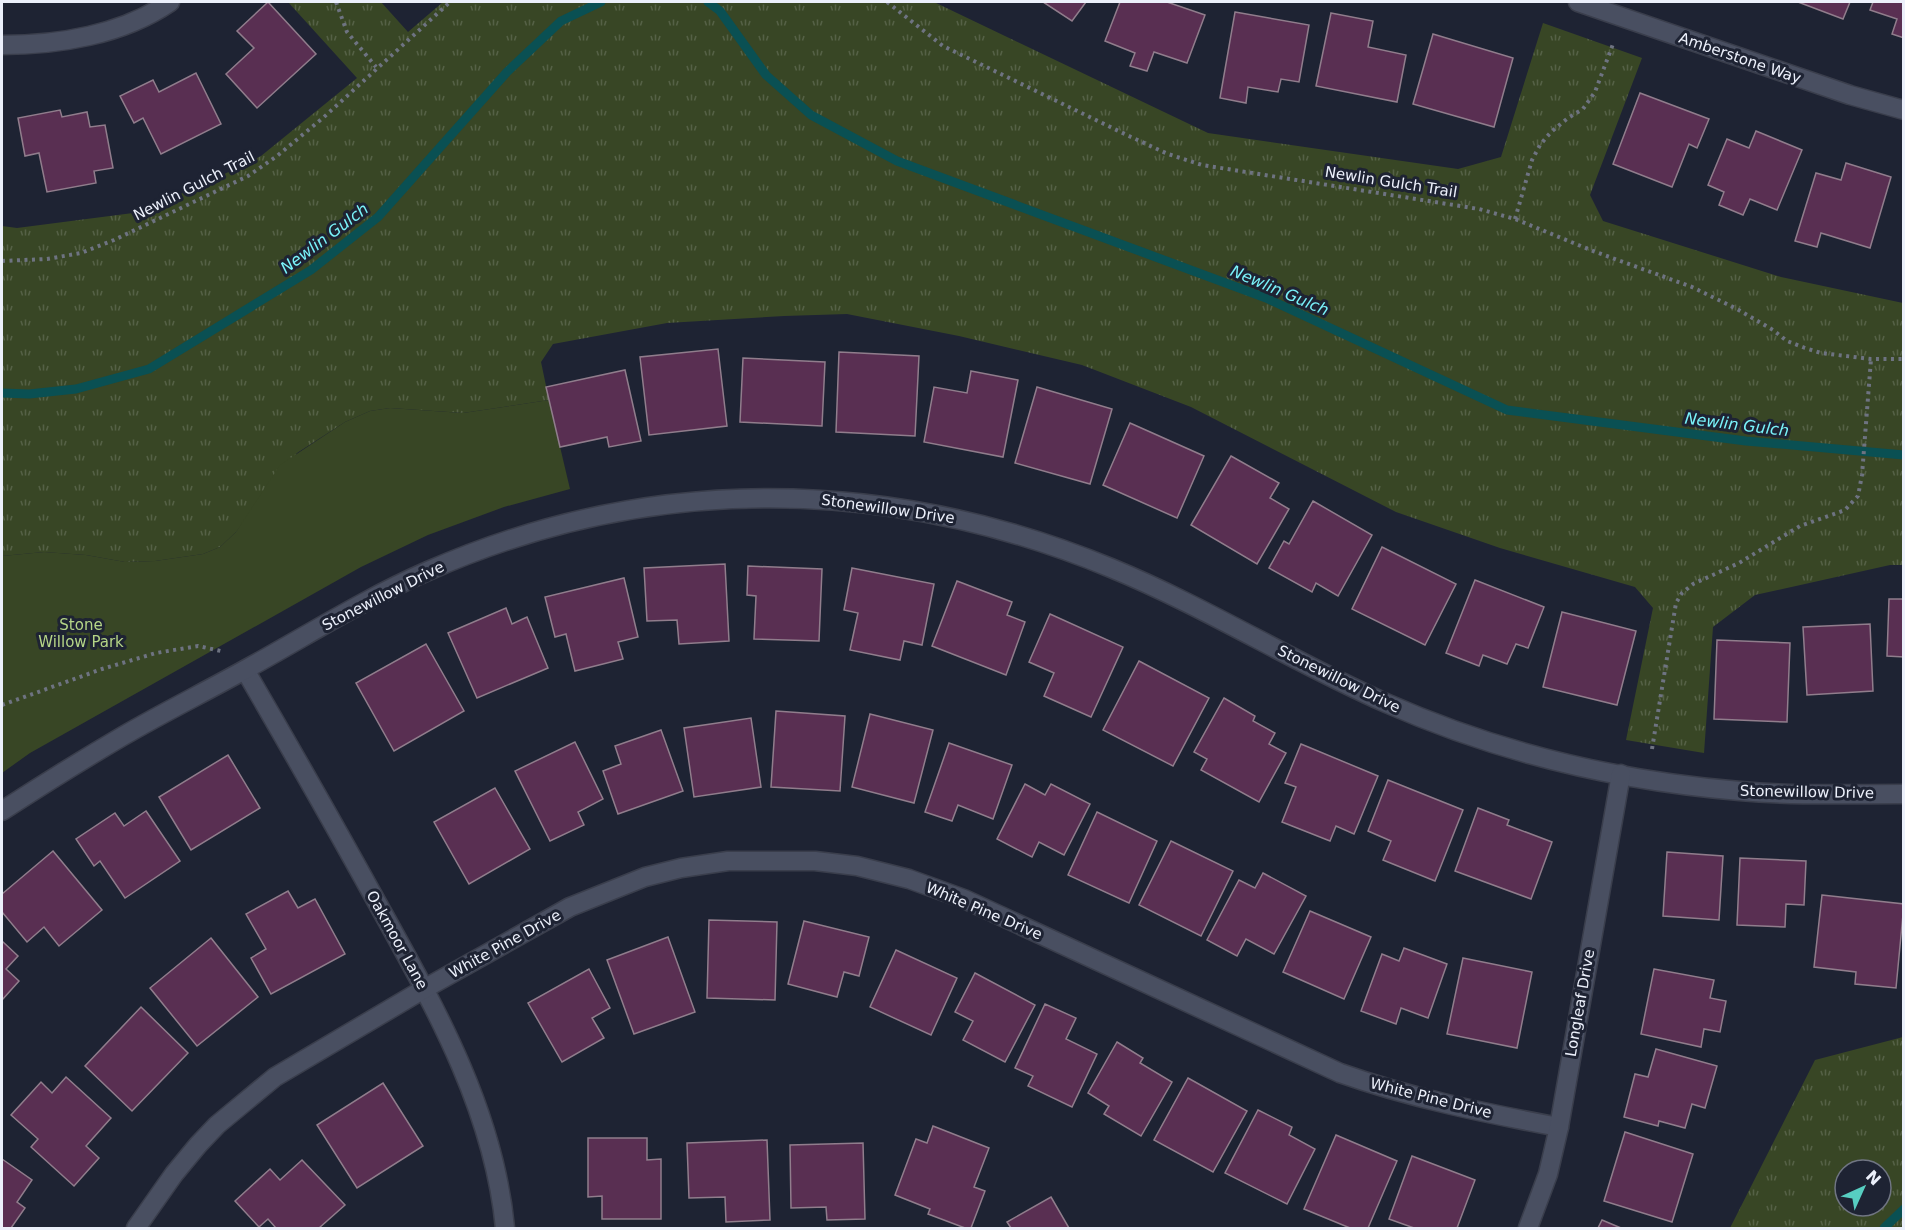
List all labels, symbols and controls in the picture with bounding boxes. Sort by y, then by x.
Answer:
street label: Amberstone Way [1677,29,1804,87]
street label: Newlin Gulch Trail [130,148,258,224]
street label: Newlin Gulch Trail [1324,163,1458,201]
water label: Newlin Gulch [277,199,372,278]
water label: Newlin Gulch [1228,261,1332,320]
water label: Newlin Gulch [1684,409,1790,440]
street label: Stonewillow Drive [820,491,956,527]
street label: Stonewillow Drive [319,557,447,635]
park label: Stone Willow Park [38,616,124,651]
street label: Stonewillow Drive [1275,641,1403,717]
street label: Stonewillow Drive [1740,782,1874,802]
street label: White Pine Drive [923,878,1045,944]
street label: Oakmoor Lane [362,888,432,992]
street label: White Pine Drive [446,906,564,982]
street label: Longleaf Drive [1562,948,1598,1058]
street label: White Pine Drive [1368,1074,1494,1122]
north arrow [1833,1158,1893,1218]
text: N [1862,1166,1885,1189]

